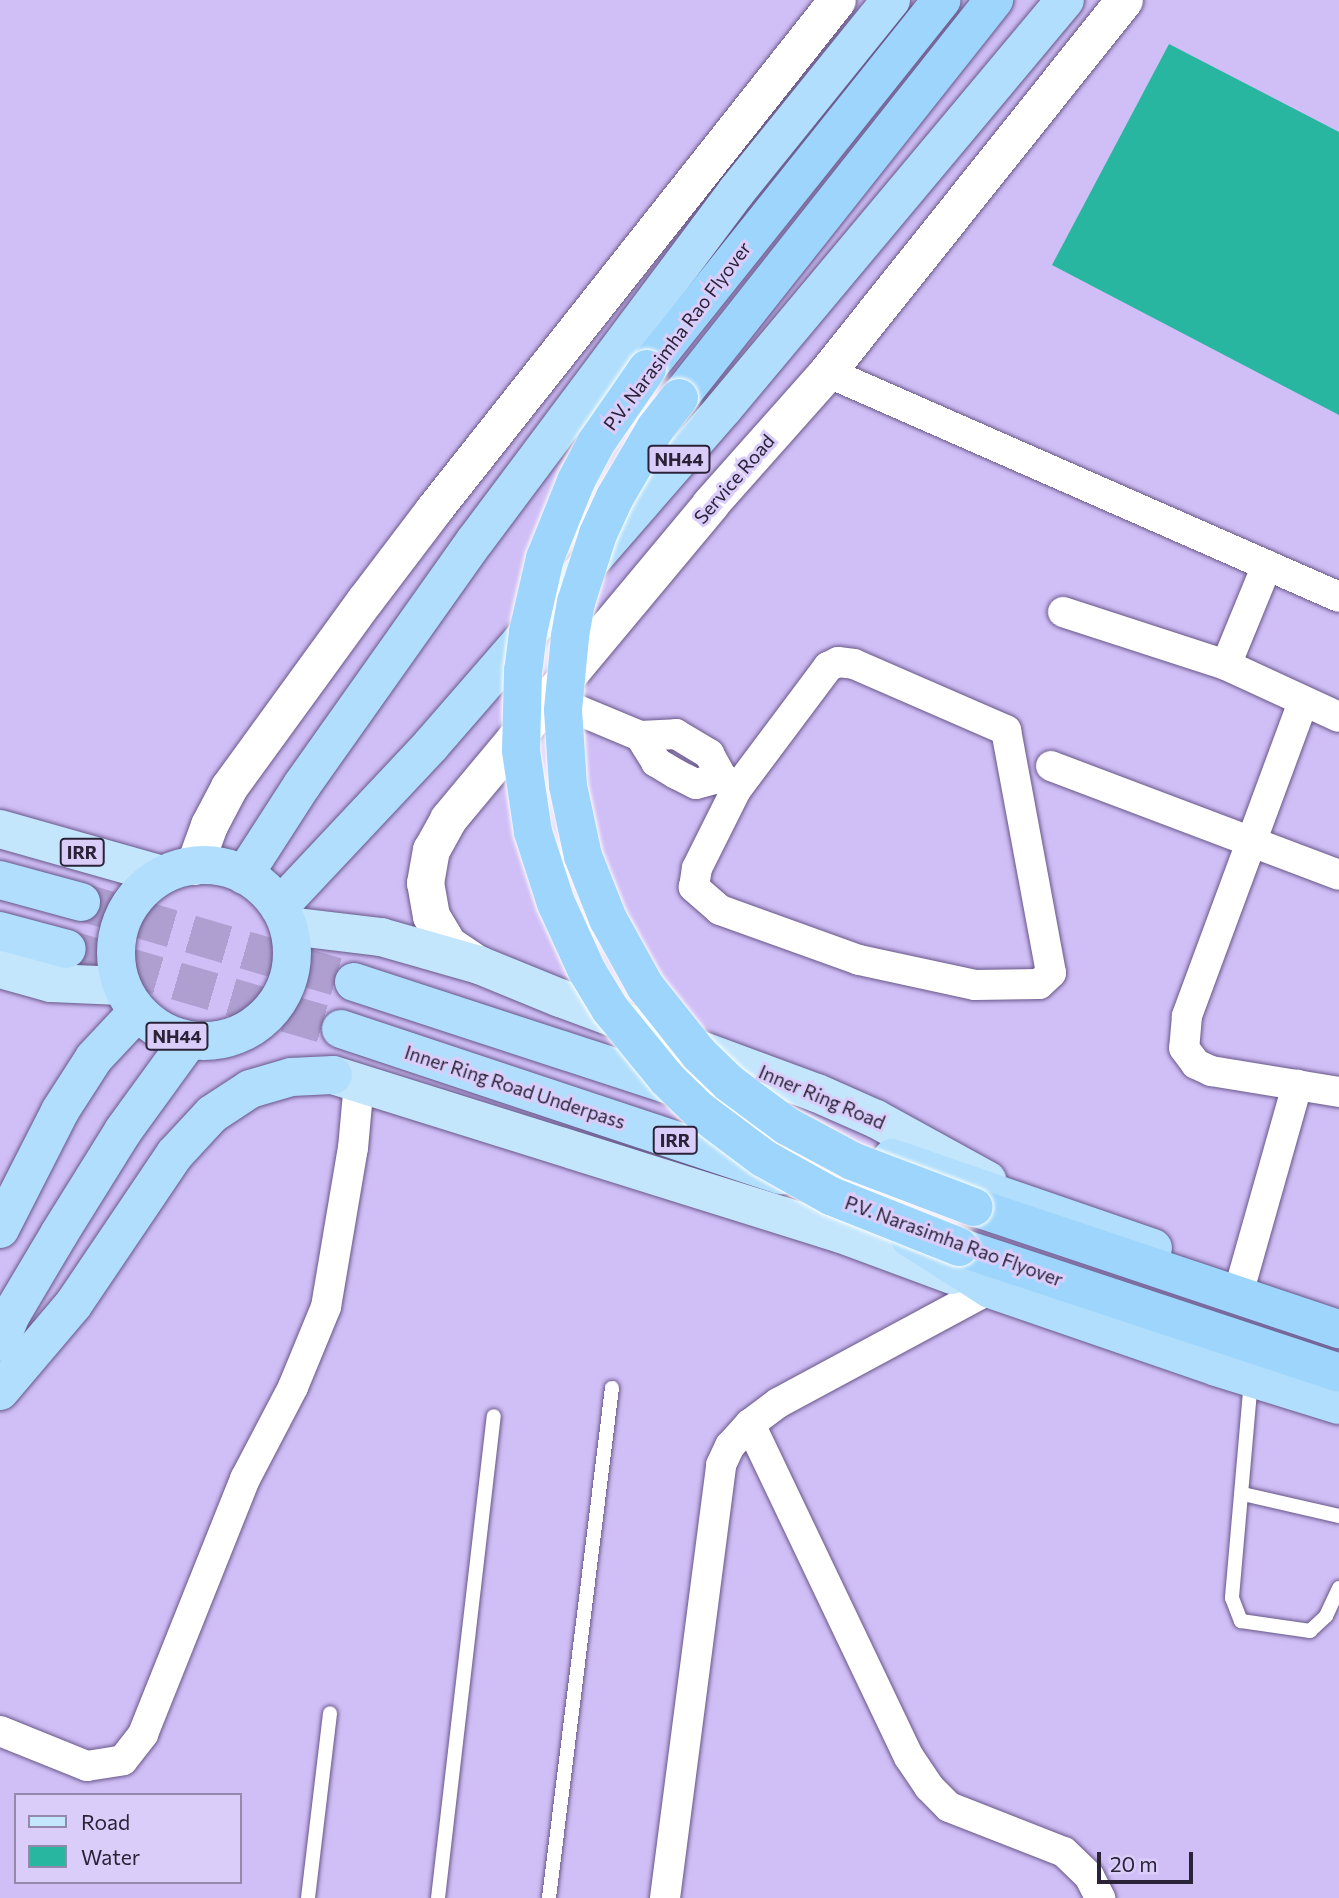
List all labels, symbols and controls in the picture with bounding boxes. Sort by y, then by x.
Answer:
street label: P.V. Narasimha Rao Flyover [599,237,755,435]
street label: Service Road [689,430,779,528]
road number: NH44 [646,444,712,474]
road number: IRR [59,838,105,866]
road number: NH44 [144,1021,210,1050]
street label: Inner Ring Road Underpass [402,1041,628,1133]
street label: Inner Ring Road [755,1060,889,1134]
road number: IRR [652,1126,698,1154]
street label: P.V. Narasimha Rao Flyover [842,1191,1066,1291]
legend [14,1793,242,1884]
text: Road [81,1809,130,1834]
scale bar [1101,1839,1197,1883]
text: Water [81,1844,140,1869]
text: 20 m [1110,1851,1158,1876]

